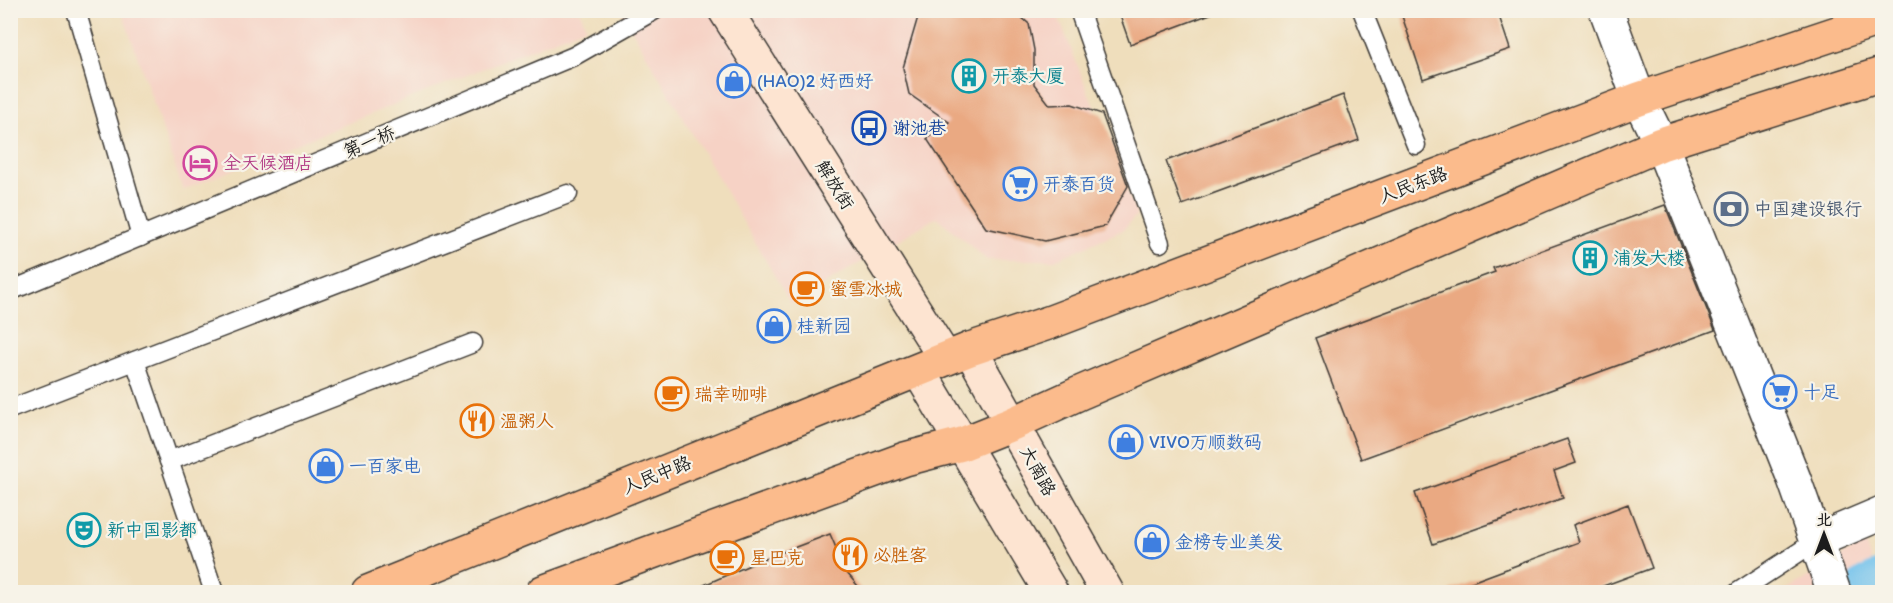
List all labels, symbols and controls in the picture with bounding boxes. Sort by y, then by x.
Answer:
building icon: 开泰大厦 [951,58,987,94]
shop icon: (HAO)2 好西好 [716,63,752,99]
place label: 开泰大厦 [992,65,1064,87]
place label: (HAO)2 好西好 [757,70,873,92]
bus stop icon: 谢池巷 [851,110,887,146]
place label: 谢池巷 [892,117,946,139]
street label: 第一桥 [340,121,398,163]
hotel icon: 全天候酒店 [182,145,218,181]
place label: 全天候酒店 [223,152,313,174]
street label: 解放街 [811,156,859,214]
street label: 人民东路 [1375,162,1451,208]
supermarket icon: 开泰百货 [1002,166,1038,202]
place label: 开泰百货 [1043,173,1115,195]
bank icon: 中国建设银行 [1713,191,1749,227]
place label: 中国建设银行 [1754,198,1862,220]
building icon: 浦发大楼 [1572,240,1608,276]
place label: 浦发大楼 [1613,247,1685,269]
cafe icon: 蜜雪冰城 [789,271,825,307]
place label: 蜜雪冰城 [830,278,902,300]
shop icon: 桂新园 [756,308,792,344]
place label: 桂新园 [797,315,851,337]
supermarket icon: 十足 [1762,374,1798,410]
cafe icon: 瑞幸咖啡 [654,376,690,412]
place label: 十足 [1803,381,1839,403]
place label: 瑞幸咖啡 [695,383,767,405]
restaurant icon: 温粥人 [459,403,495,439]
place label: 温粥人 [500,410,554,432]
shop icon: VIVO万顺数码 [1108,424,1144,460]
place label: VIVO万顺数码 [1149,431,1262,453]
street label: 大南路 [1015,442,1061,500]
shop icon: 一百家电 [308,448,344,484]
street label: 人民中路 [620,451,694,499]
place label: 一百家电 [349,455,421,477]
north arrow [1794,504,1854,564]
text: 北 [1816,510,1832,529]
theatre icon: 新中国影都 [66,512,102,548]
place label: 新中国影都 [107,519,197,541]
shop icon: 金榜专业美发 [1134,524,1170,560]
place label: 金榜专业美发 [1175,531,1283,553]
restaurant icon: 必胜客 [832,537,868,573]
cafe icon: 星巴克 [709,540,745,576]
place label: 必胜客 [873,544,927,566]
place label: 星巴克 [750,547,804,569]

